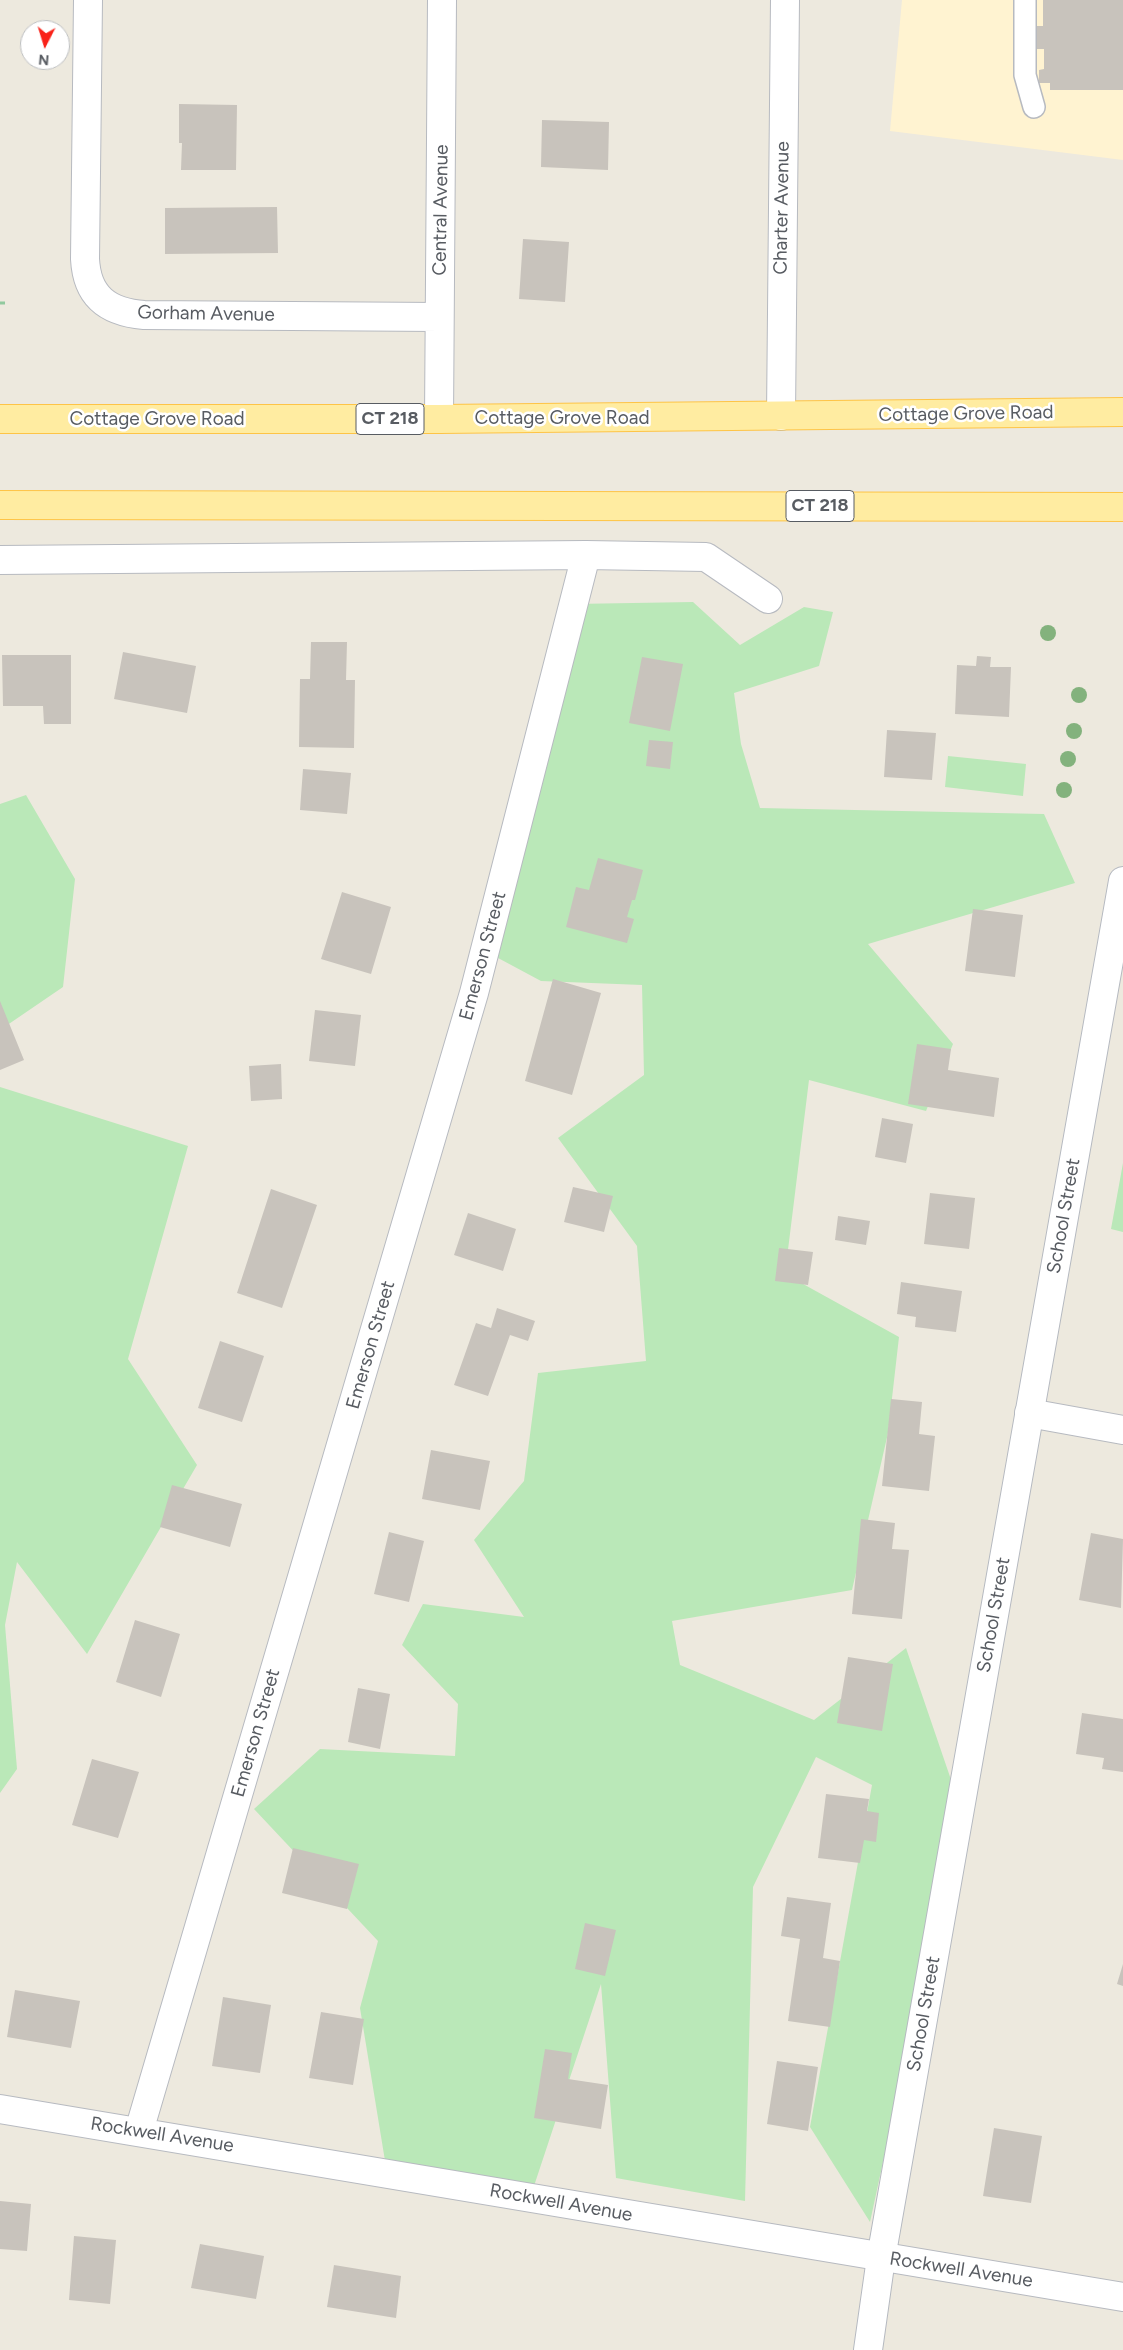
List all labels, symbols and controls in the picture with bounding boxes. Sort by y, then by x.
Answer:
north arrow [20,20,70,70]
text: N [38,51,50,68]
street label: Charter Avenue [769,141,795,275]
street label: Central Avenue [428,144,454,276]
street label: Gorham Avenue [137,301,275,327]
street label: Cottage Grove Road [878,401,1054,427]
road number: CT 218 [356,404,424,434]
street label: Cottage Grove Road [474,407,650,429]
street label: Cottage Grove Road [69,408,245,430]
road number: CT 218 [786,491,854,522]
street label: Emerson Street [455,889,511,1023]
street label: School Street [1043,1157,1085,1275]
street label: Emerson Street [342,1278,400,1412]
street label: School Street [973,1556,1015,1674]
street label: Emerson Street [227,1666,285,1800]
street label: School Street [903,1955,945,2073]
street label: Rockwell Avenue [89,2112,235,2158]
street label: Rockwell Avenue [488,2179,634,2227]
street label: Rockwell Avenue [888,2247,1034,2293]

